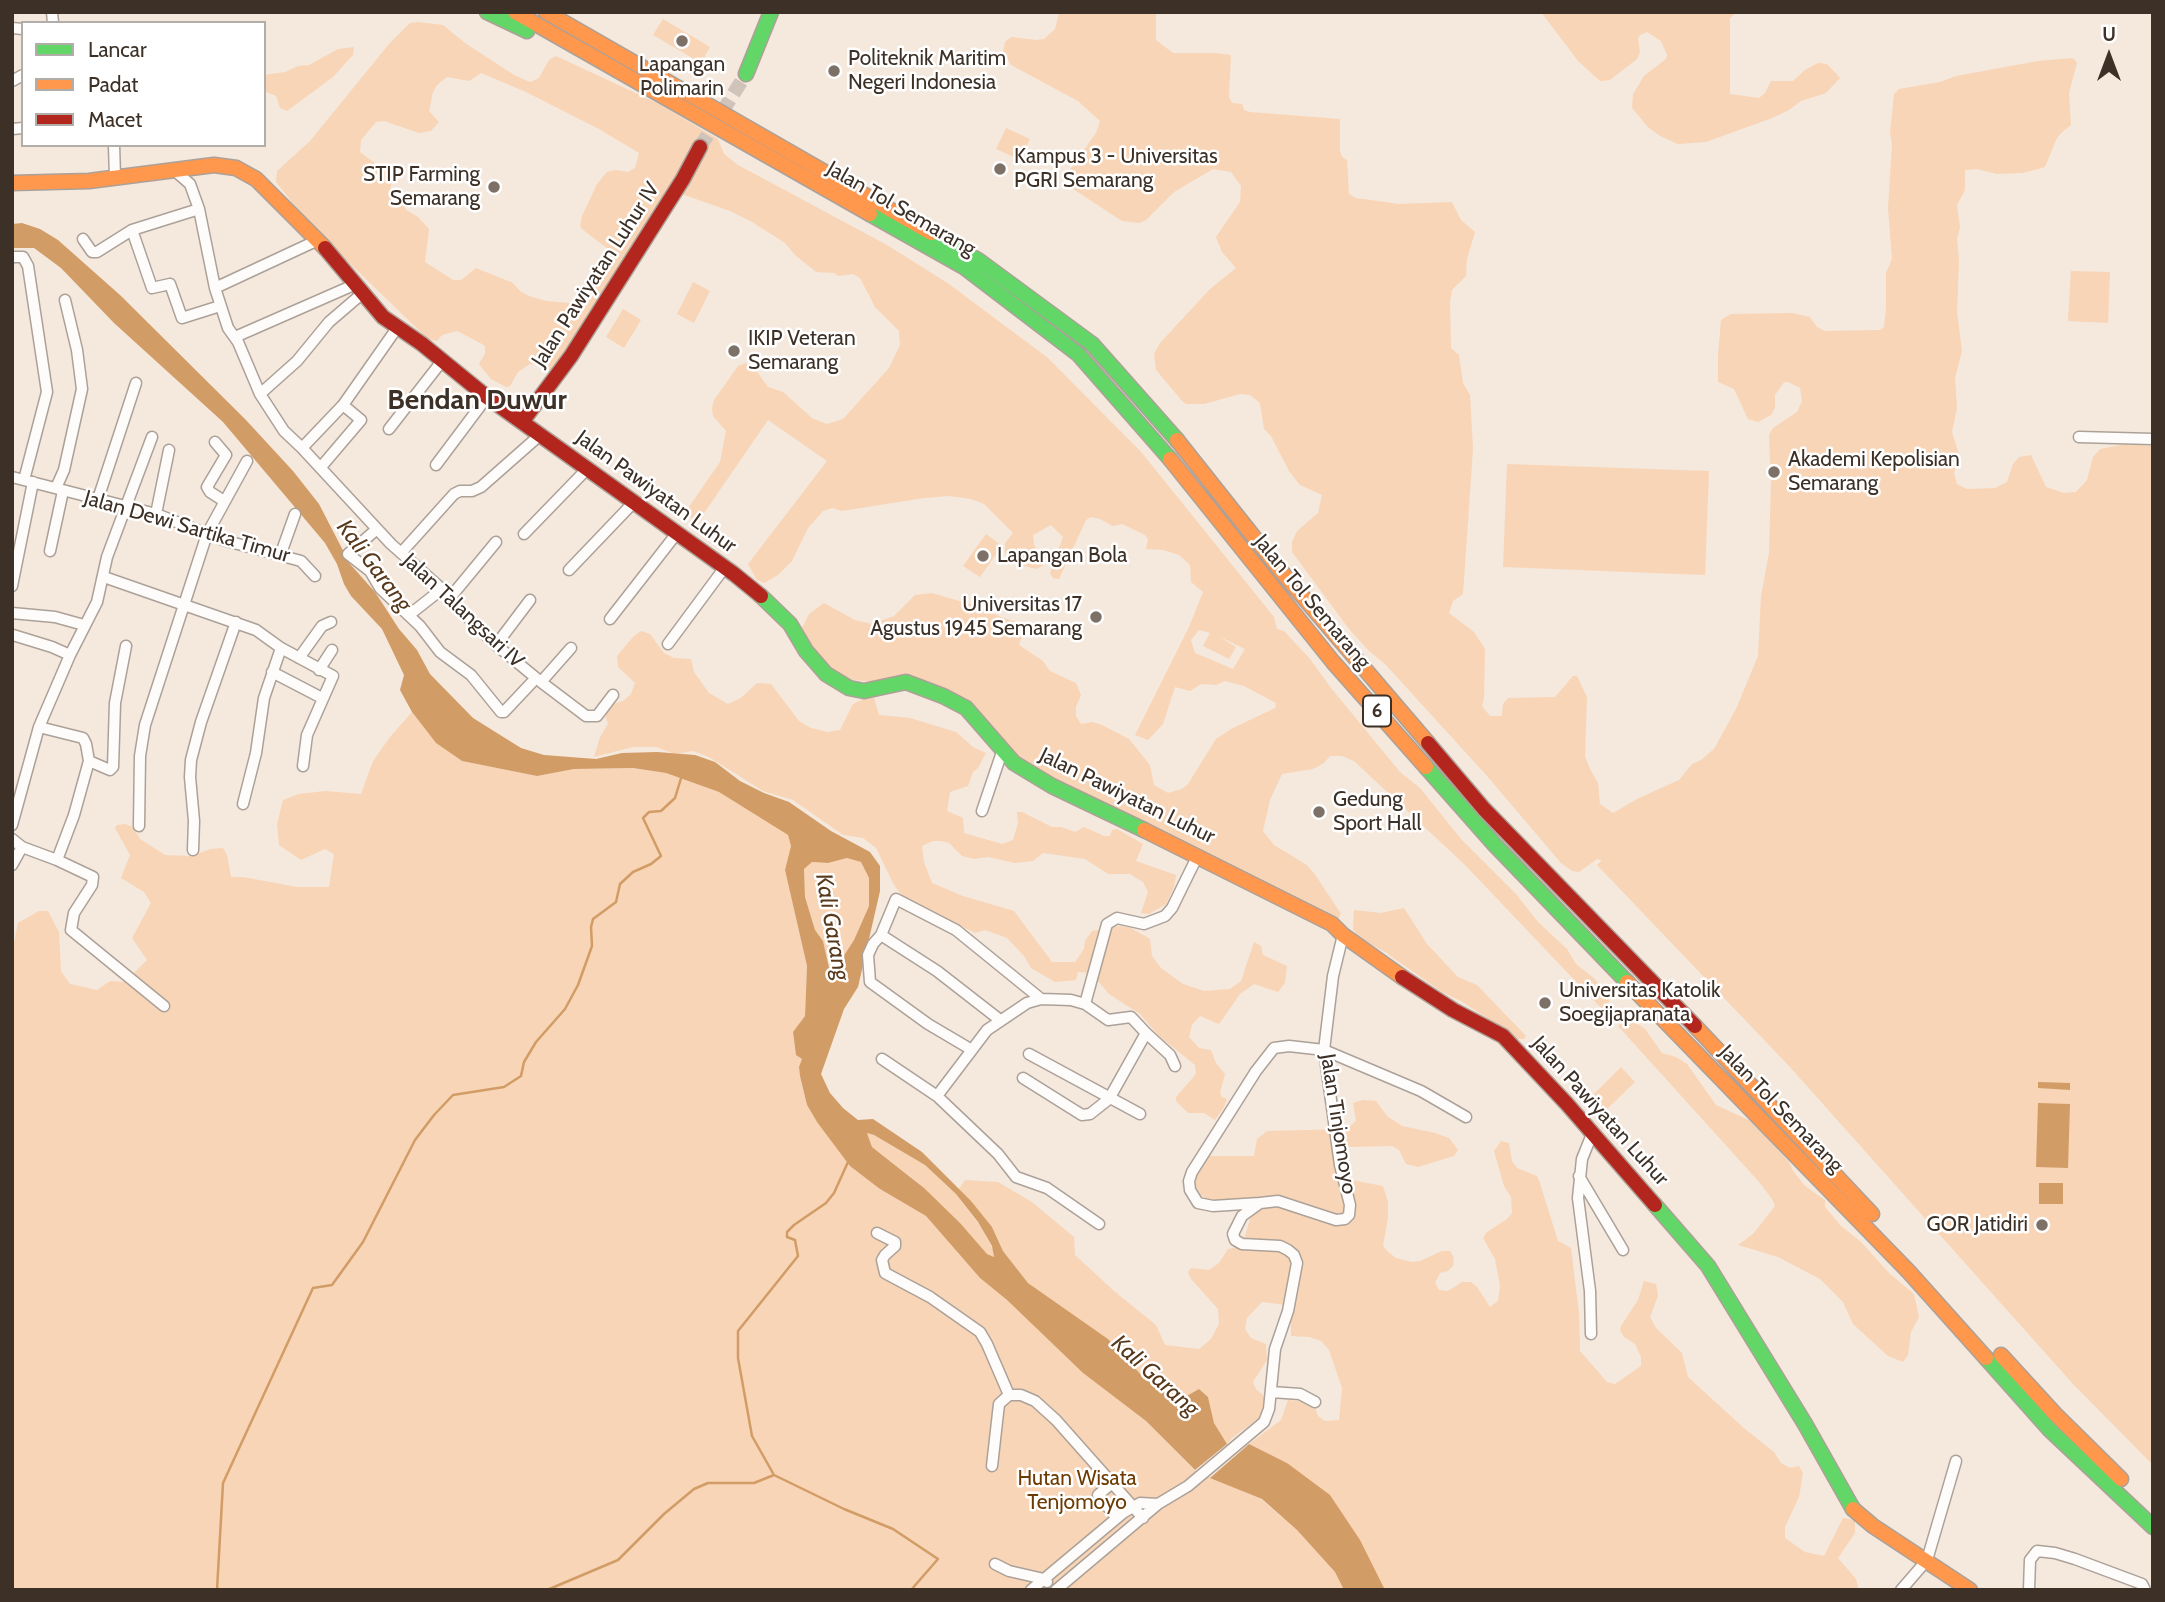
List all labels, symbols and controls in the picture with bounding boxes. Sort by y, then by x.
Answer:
legend [21,21,266,147]
north arrow [2074,21,2144,91]
text: U [2102,23,2116,46]
marker: Lapangan Polimarin [674,33,690,49]
text: Lancar [88,37,147,62]
place label: Politeknik Maritim Negeri Indonesia [848,46,1006,96]
place label: Lapangan Polimarin [639,52,725,102]
marker: Politeknik Maritim Negeri Indonesia [826,63,842,79]
text: Padat [88,72,138,97]
text: Macet [88,107,142,132]
place label: Kampus 3 - Universitas PGRI Semarang [1014,144,1218,194]
street label: Jalan Tol Semarang [822,156,980,262]
marker: Kampus 3 - Universitas PGRI Semarang [992,161,1008,177]
place label: STIP Farming Semarang [363,162,480,212]
street label: Jalan Pawiyatan Luhur IV [527,178,665,372]
marker: STIP Farming Semarang [486,179,502,195]
place label: IKIP Veteran Semarang [748,326,856,376]
marker: IKIP Veteran Semarang [726,343,742,359]
district label: Bendan Duwur [387,384,567,418]
street label: Jalan Pawiyatan Luhur [571,425,741,559]
place label: Akademi Kepolisian Semarang [1788,447,1960,497]
marker: Akademi Kepolisian Semarang [1766,464,1782,480]
street label: Jalan Dewi Sartika Timur [81,486,293,568]
water label: Kali Garang [330,515,418,617]
street label: Jalan Tol Semarang [1248,530,1376,674]
place label: Lapangan Bola [997,543,1127,569]
street label: Jalan Talangsari IV [397,548,529,674]
marker: Lapangan Bola [975,548,991,564]
place label: Universitas 17 Agustus 1945 Semarang [870,592,1082,642]
marker: Universitas 17 Agustus 1945 Semarang [1088,609,1104,625]
road number: 6 [1363,696,1391,726]
street label: Jalan Pawiyatan Luhur [1035,743,1219,849]
place label: Gedung Sport Hall [1333,787,1421,837]
marker: Gedung Sport Hall [1311,804,1327,820]
water label: Kali Garang [809,871,855,983]
place label: Universitas Katolik Soegijapranata [1559,978,1720,1028]
marker: Universitas Katolik Soegijapranata [1537,995,1553,1011]
street label: Jalan Pawiyatan Luhur [1526,1031,1674,1191]
street label: Jalan Tol Semarang [1714,1040,1848,1178]
street label: Jalan Tinjomoyo [1314,1052,1362,1196]
place label: GOR Jatidiri [1927,1212,2028,1238]
marker: GOR Jatidiri [2034,1217,2050,1233]
water label: Kali Garang [1106,1330,1204,1422]
park label: Hutan Wisata Tenjomoyo [1017,1466,1137,1516]

